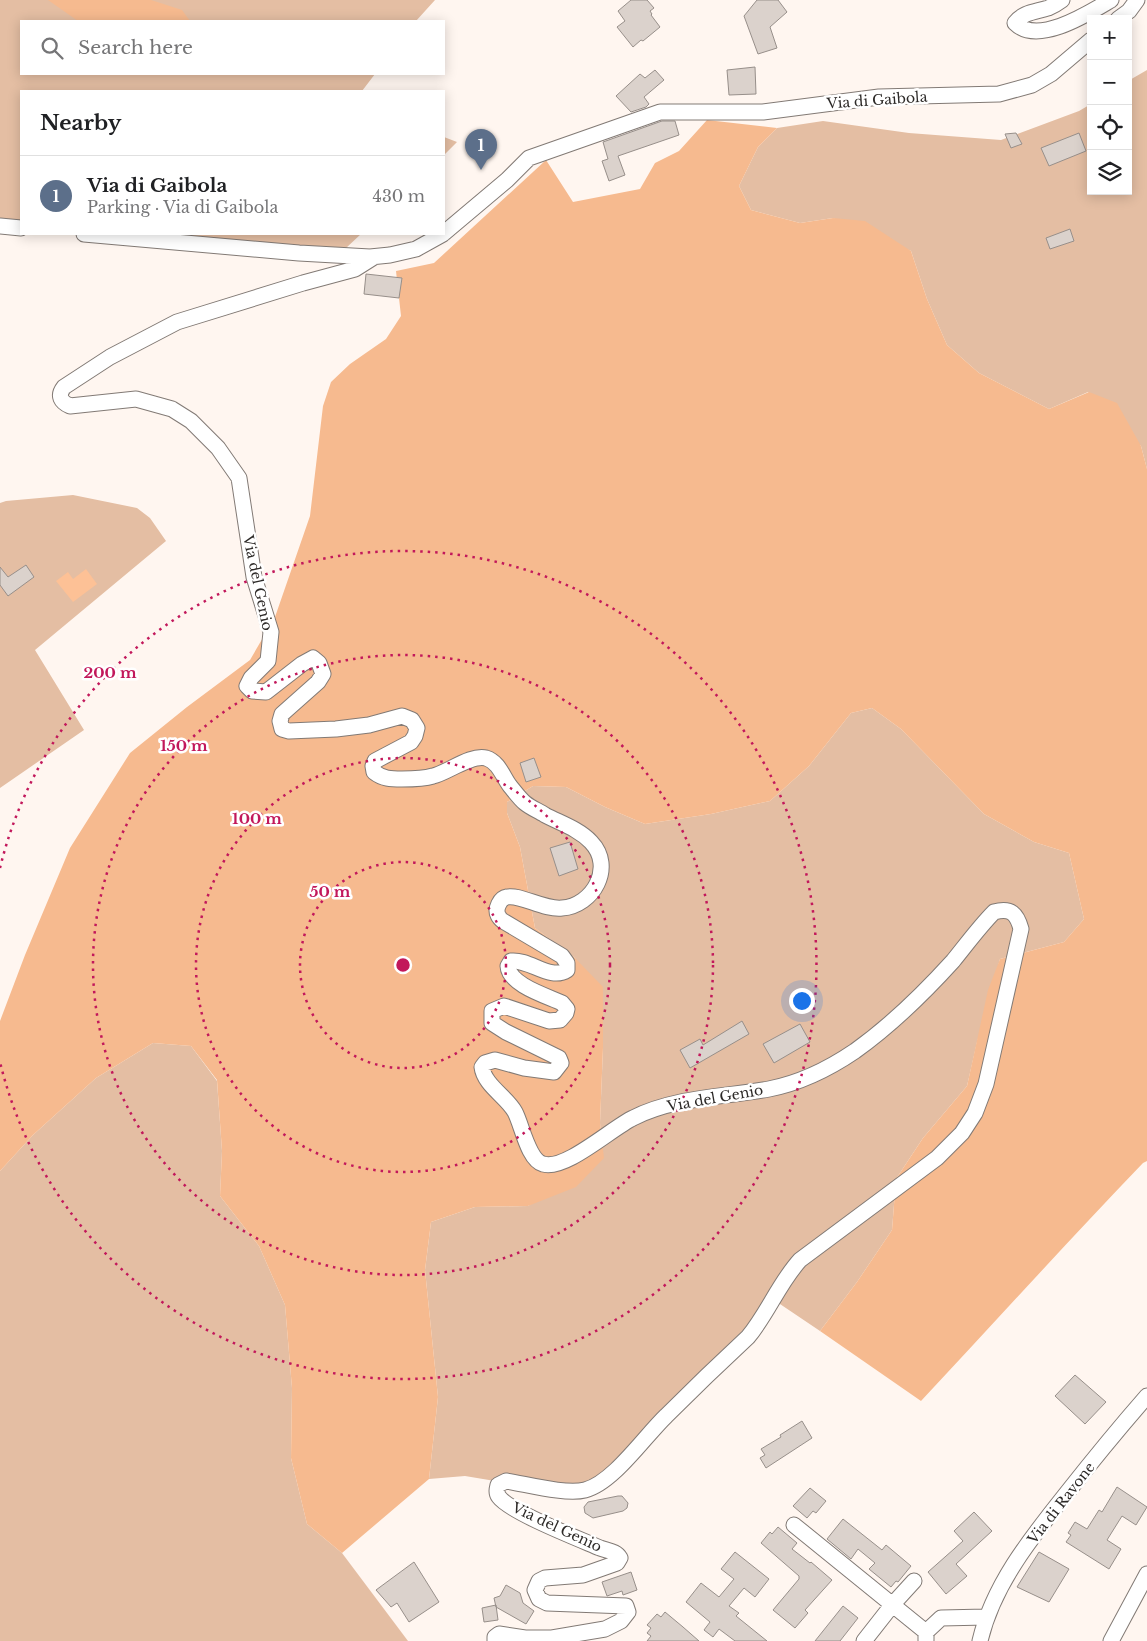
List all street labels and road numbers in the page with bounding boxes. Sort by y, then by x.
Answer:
street label: Via di Gaibola [825,87,928,113]
street label: Via del Genio [239,533,277,632]
street label: Via del Genio [665,1081,764,1115]
street label: Via di Ravone [1023,1458,1099,1548]
street label: Via del Genio [508,1498,605,1556]

